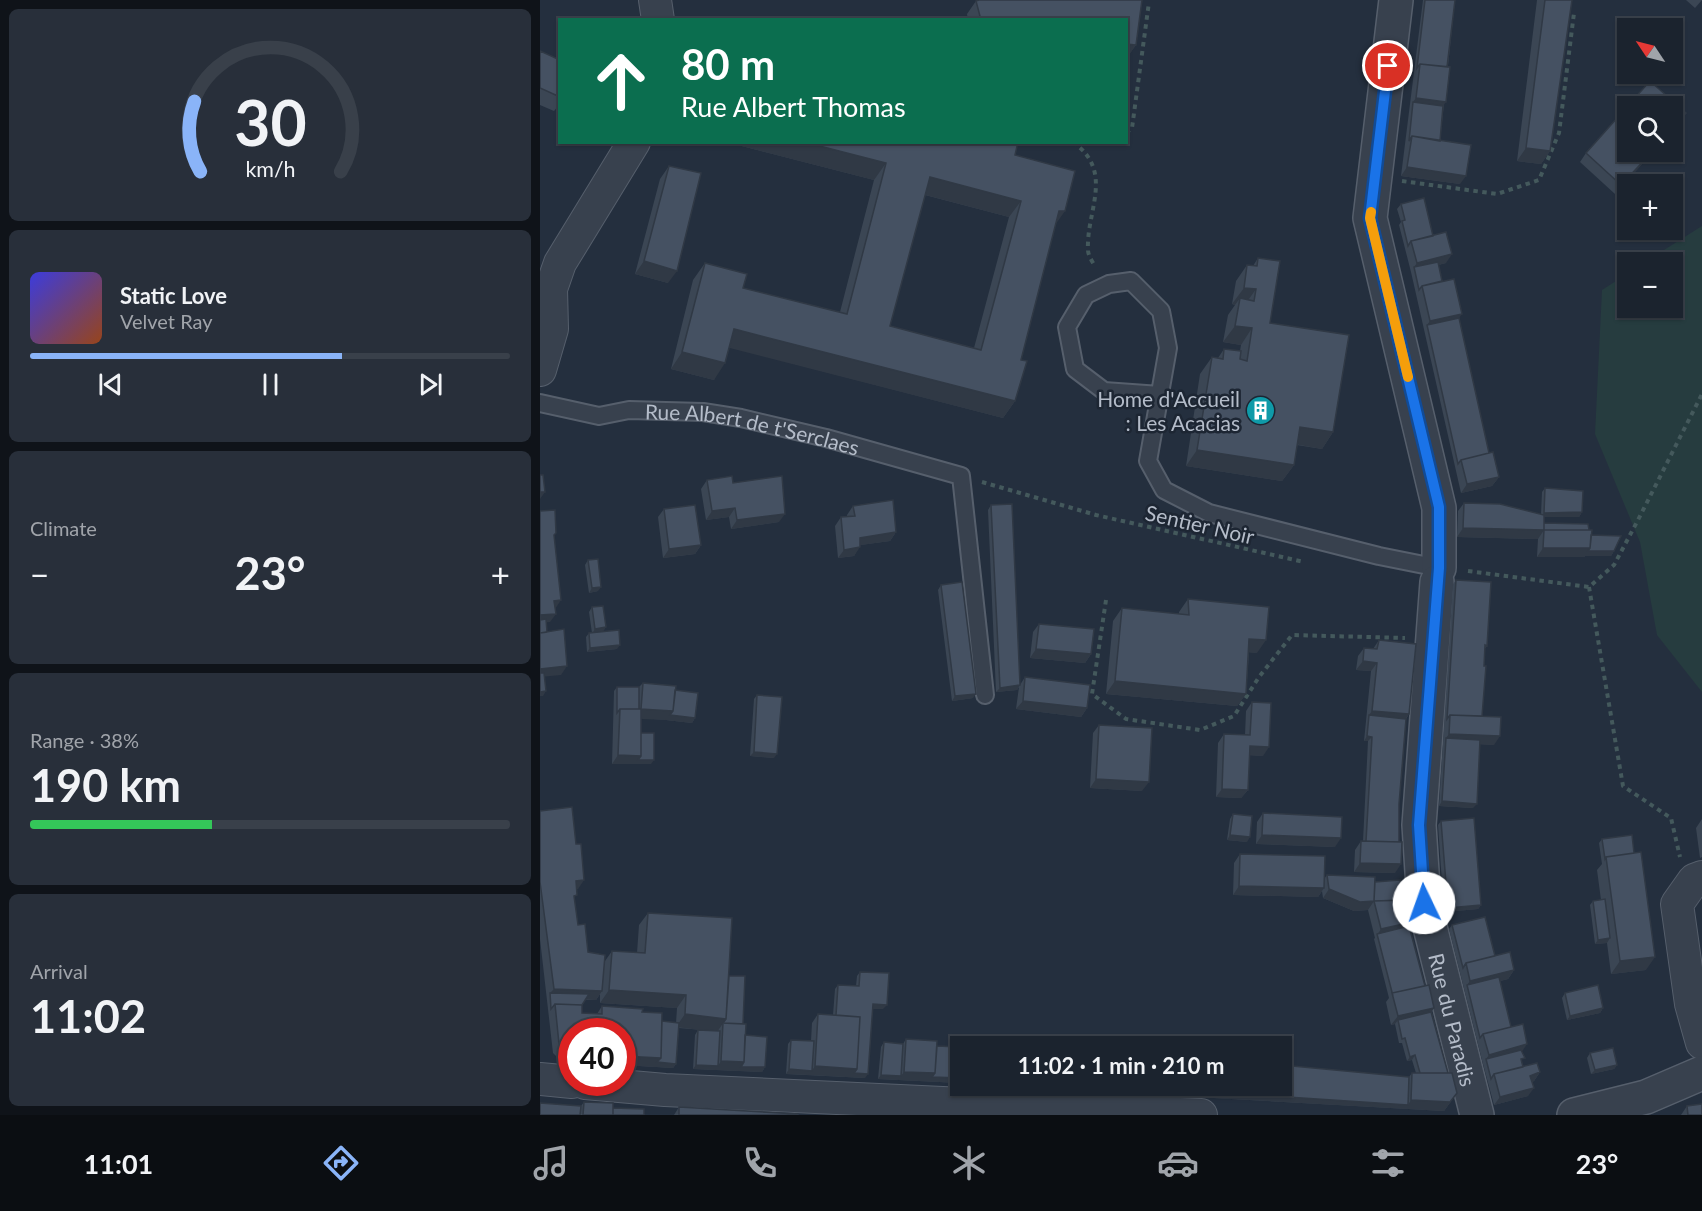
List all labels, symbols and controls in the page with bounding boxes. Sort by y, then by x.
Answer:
north arrow [1617,18,1683,84]
map controls [1617,18,1683,318]
text: 80 m [681,39,775,89]
pin [1362,40,1413,91]
icon: ahead [582,42,660,120]
icon: arrive [1371,49,1404,82]
text: 30 [234,84,306,159]
text: Rue Albert Thomas [681,90,906,123]
button: search [1617,96,1683,162]
text: km/h [245,156,295,182]
button: + [1617,174,1683,240]
button: − [1617,252,1683,318]
text: Static Love [120,282,227,309]
text: Velvet Ray [120,309,213,333]
icon: previous [94,368,127,401]
icon: pause [254,368,287,401]
icon: next [414,368,447,401]
place label: Home d'Accueil : Les Acacias [1097,386,1240,435]
building icon: Home d'Accueil : Les Acacias [1245,394,1277,426]
street label: Rue Albert de t'Serclaes [645,398,862,459]
street label: Sentier Noir [1143,499,1257,549]
text: Climate [30,516,97,540]
text: 23° [235,546,305,600]
text: − [30,554,49,594]
text: + [491,554,510,594]
text: Range · 38% [30,728,139,752]
text: 190 km [30,758,181,812]
position arrow [1392,871,1456,935]
street label: Rue du Paradis [1424,950,1482,1089]
text: Arrival [30,959,88,983]
text: 11:02 [30,989,146,1043]
speed limit sign: 40 [558,1018,636,1096]
text: 11:02 · 1 min · 210 m [1018,1052,1224,1079]
icon: directions [320,1142,362,1184]
icon: music [530,1142,572,1184]
icon: phone [739,1142,781,1184]
icon: climate [948,1142,990,1184]
icon: car [1157,1142,1199,1184]
icon: filters [1367,1142,1409,1184]
text: 11:01 [84,1147,153,1180]
text: 23° [1576,1147,1618,1180]

